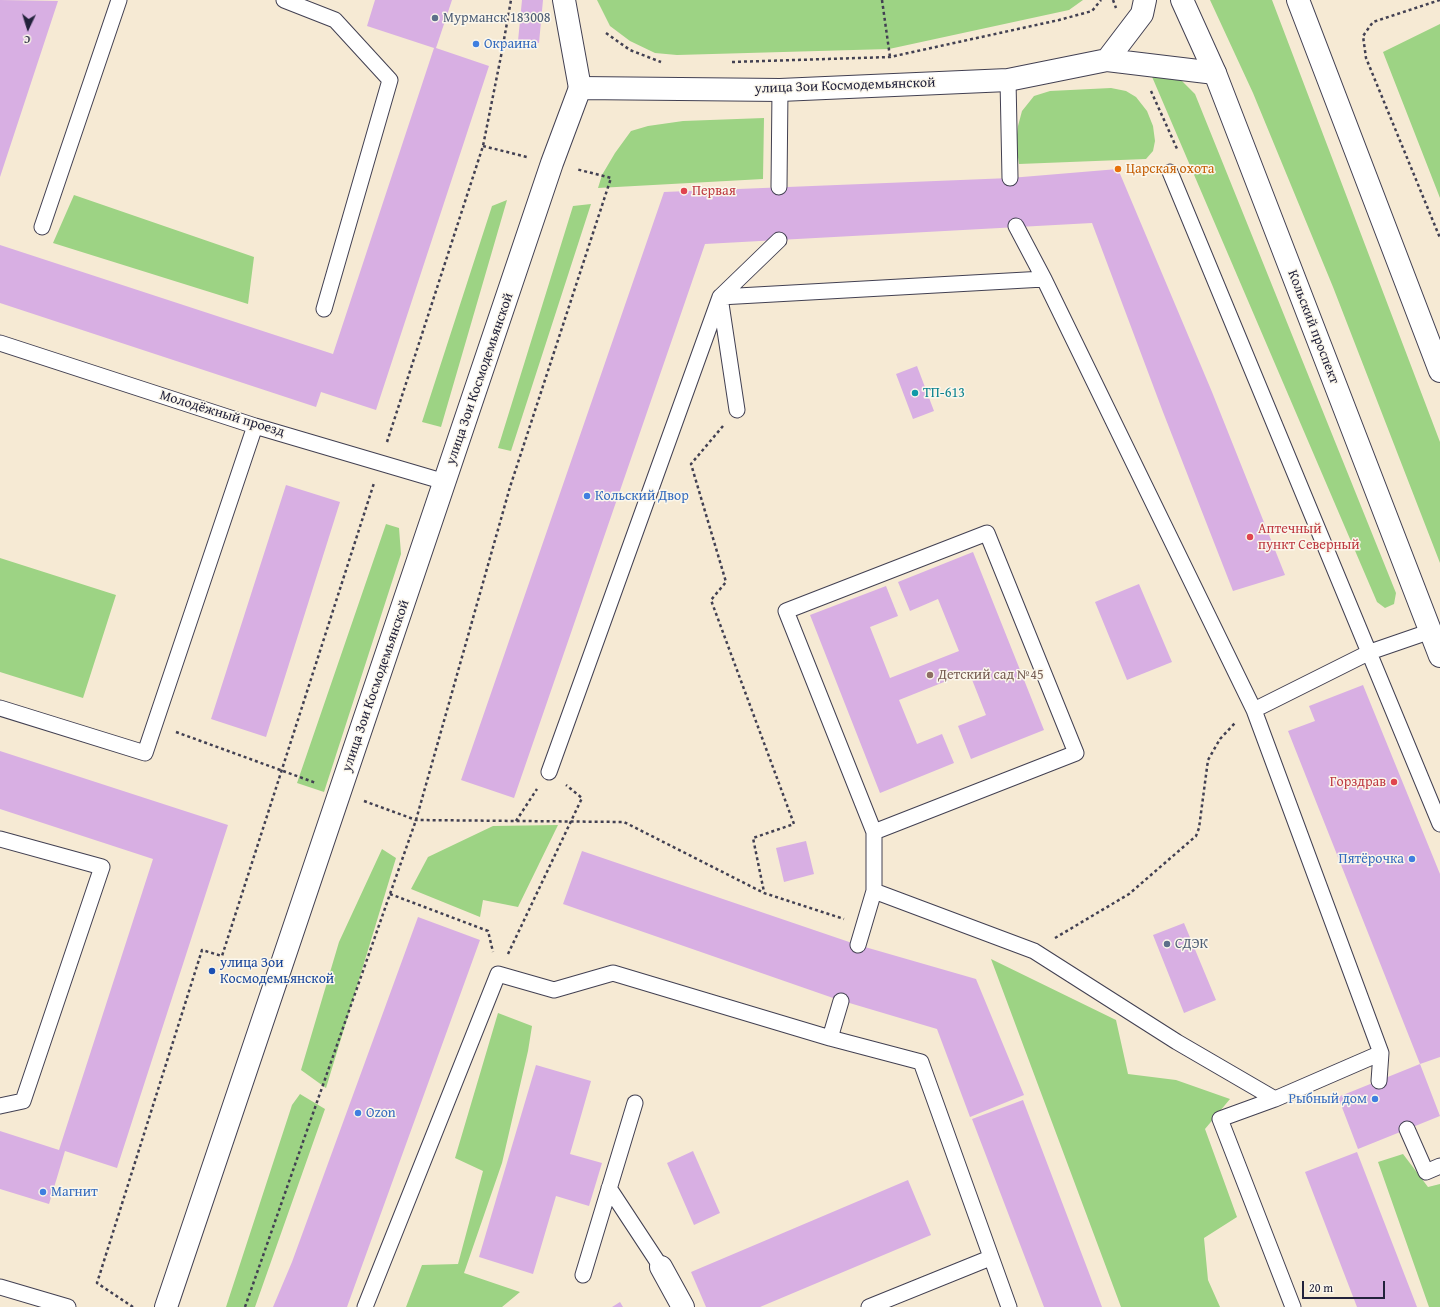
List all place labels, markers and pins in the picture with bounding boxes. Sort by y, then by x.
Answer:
place label: Мурманск 183008 [443,10,551,26]
marker: Мурманск 183008 [430,13,440,23]
place label: Окраина [484,36,537,52]
marker: Окраина [471,39,481,49]
place label: Царская охота [1126,161,1214,177]
marker: Царская охота [1113,164,1123,174]
place label: Первая [692,183,736,199]
marker: Первая [679,186,689,196]
place label: ТП-613 [923,385,965,401]
marker: ТП-613 [910,388,920,398]
place label: Кольский Двор [595,488,689,504]
marker: Кольский Двор [582,491,592,501]
place label: Аптечный пункт Северный [1258,521,1360,554]
marker: Аптечный пункт Северный [1245,532,1255,542]
place label: Детский сад №45 [938,667,1044,683]
marker: Детский сад №45 [925,670,935,680]
place label: Горздрав [1330,774,1386,790]
marker: Горздрав [1389,777,1399,787]
place label: Пятёрочка [1338,851,1404,867]
marker: Пятёрочка [1407,854,1417,864]
place label: СДЭК [1175,936,1208,952]
marker: СДЭК [1162,939,1172,949]
place label: улица Зои Космодемьянской [220,955,334,988]
marker: улица Зои Космодемьянской [207,966,217,976]
place label: Рыбный дом [1288,1091,1367,1107]
marker: Рыбный дом [1370,1094,1380,1104]
place label: Ozon [366,1105,396,1121]
marker: Ozon [353,1108,363,1118]
place label: Магнит [51,1184,98,1200]
marker: Магнит [38,1187,48,1197]

